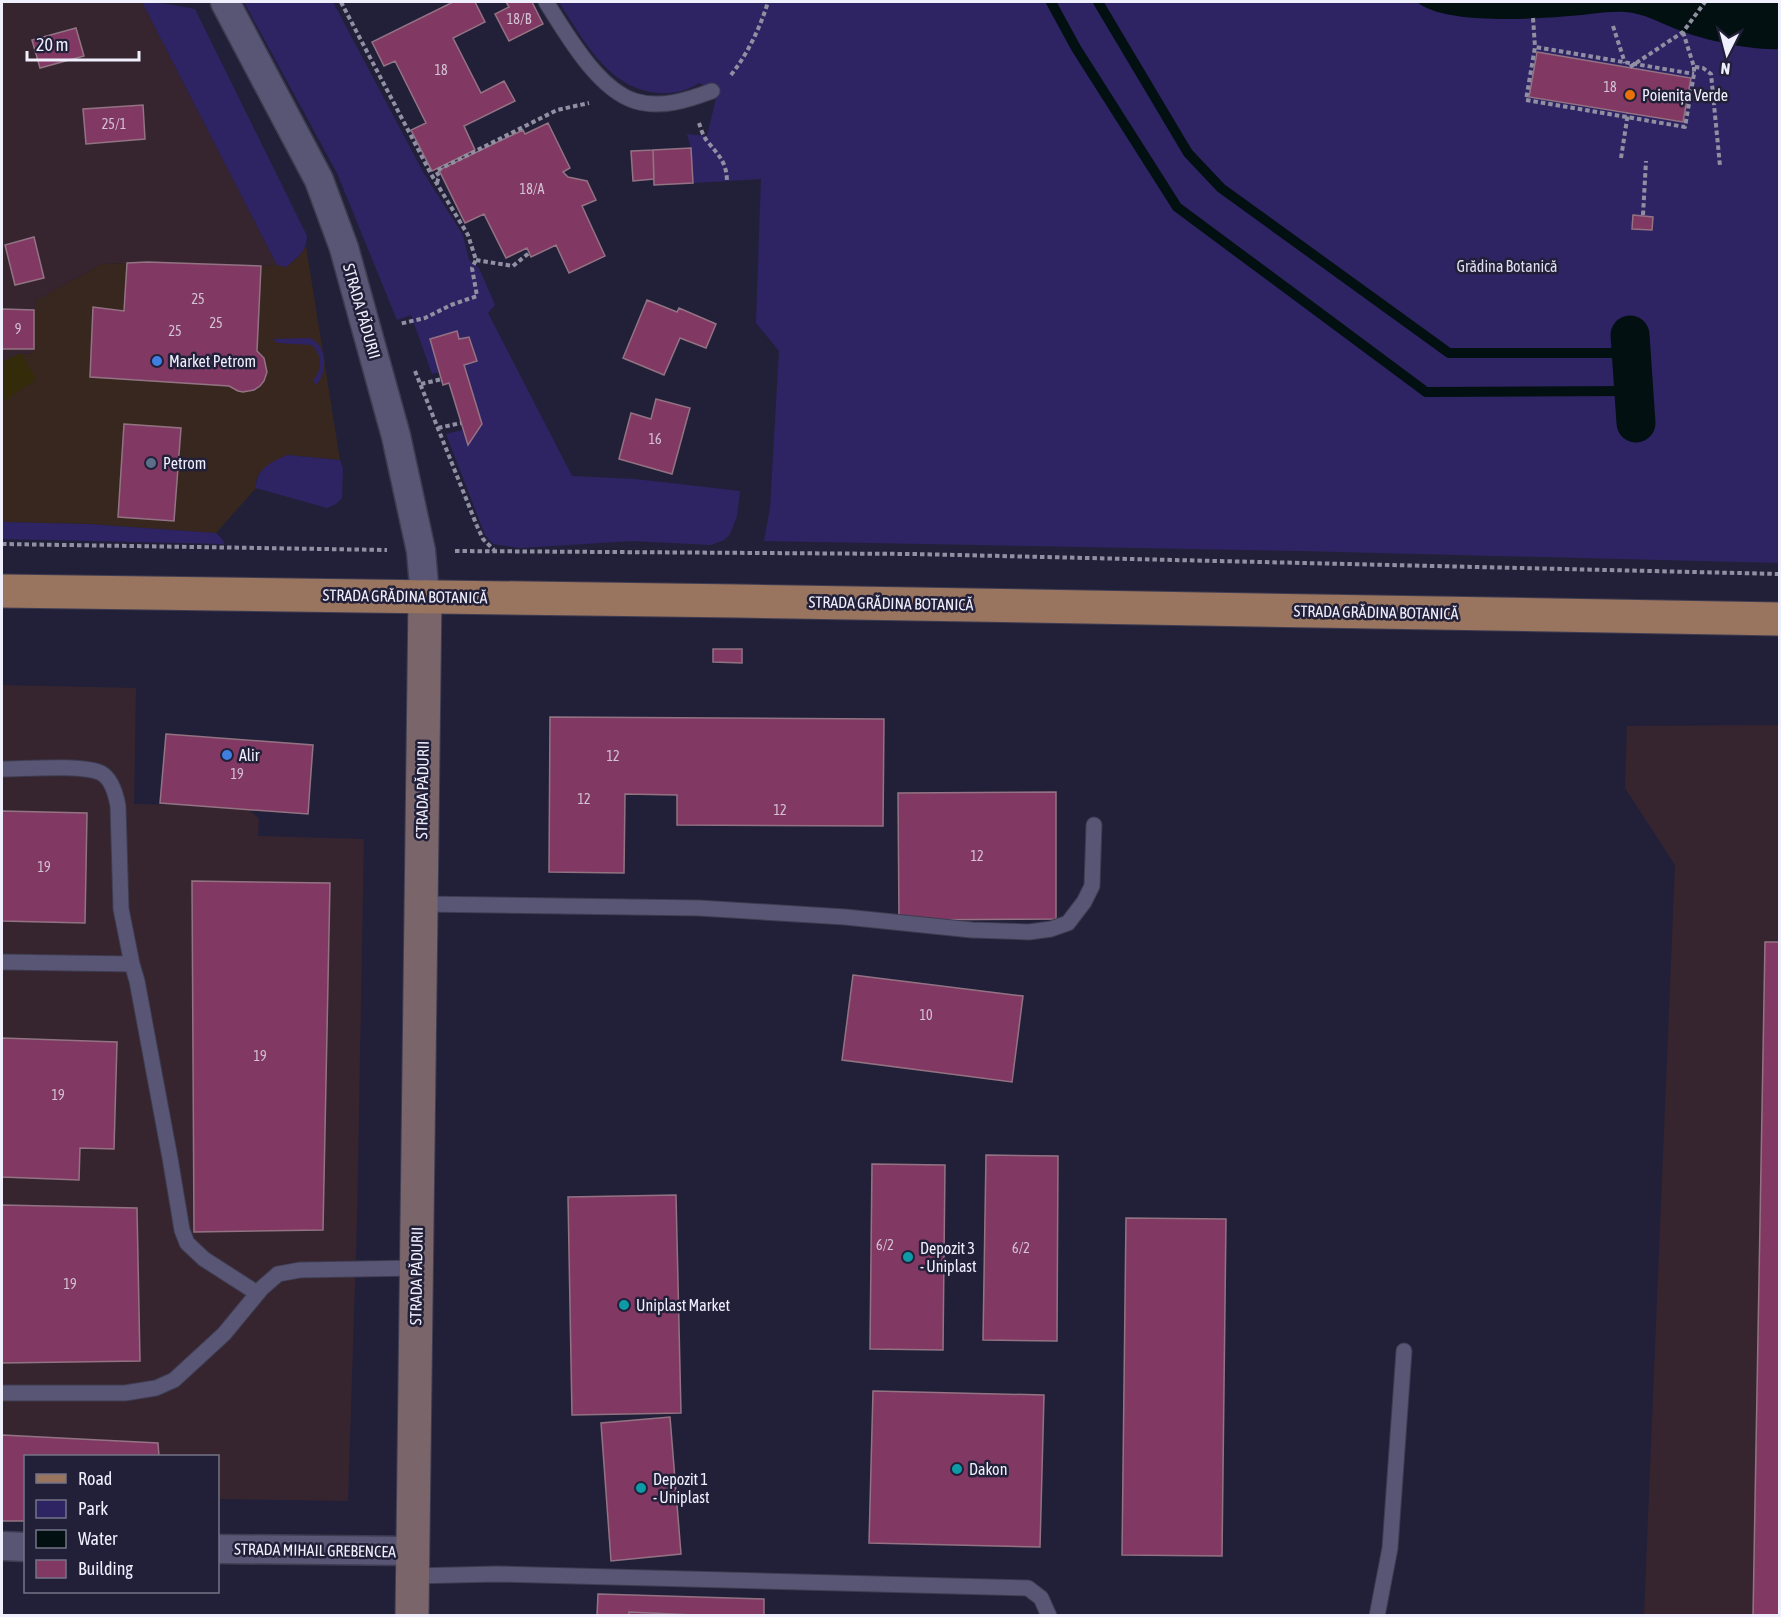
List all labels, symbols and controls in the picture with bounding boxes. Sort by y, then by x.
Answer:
house number: 18/B [507,11,532,27]
scale bar [27,24,140,62]
north arrow [1697,24,1757,84]
text: 20 m [36,34,68,55]
text: N [1720,59,1731,78]
house number: 18 [434,62,448,78]
house number: 18 [1603,79,1617,95]
place label: Poienița Verde [1642,86,1728,105]
marker: Poienița Verde [1623,88,1637,102]
house number: 25/1 [102,116,126,132]
house number: 18/A [520,181,545,197]
park label: Grădina Botanică [1457,257,1557,275]
street label: STRADA PĂDURII [340,261,384,361]
house number: 25 [191,291,205,307]
house number: 25 [209,315,223,331]
house number: 9 [15,321,21,337]
house number: 25 [168,323,182,339]
place label: Market Petrom [169,352,256,370]
marker: Market Petrom [150,354,164,368]
house number: 16 [648,431,662,447]
place label: Petrom [163,454,206,472]
marker: Petrom [144,456,158,470]
street label: STRADA GRĂDINA BOTANICĂ [322,586,488,606]
street label: STRADA GRĂDINA BOTANICĂ [808,593,974,613]
street label: STRADA GRĂDINA BOTANICĂ [1293,602,1459,622]
street label: STRADA PĂDURII [412,741,432,839]
place label: Alir [239,746,260,764]
marker: Alir [220,748,234,762]
house number: 12 [606,748,620,764]
house number: 19 [230,766,244,782]
house number: 12 [577,791,591,807]
house number: 12 [773,802,787,818]
house number: 12 [970,848,984,864]
house number: 19 [37,859,51,875]
house number: 10 [919,1007,933,1023]
house number: 19 [253,1048,267,1064]
house number: 19 [51,1087,65,1103]
street label: STRADA PĂDURII [406,1227,426,1325]
house number: 6/2 [876,1237,894,1253]
place label: Depozit 3 - Uniplast [920,1239,977,1276]
house number: 6/2 [1012,1240,1030,1256]
marker: Depozit 3 - Uniplast [901,1250,915,1264]
house number: 19 [63,1276,77,1292]
place label: Uniplast Market [636,1296,730,1315]
marker: Uniplast Market [617,1298,631,1312]
legend [24,1455,219,1593]
place label: Dakon [969,1460,1007,1478]
marker: Dakon [950,1462,964,1476]
text: Road [78,1468,112,1489]
place label: Depozit 1 - Uniplast [653,1470,710,1507]
marker: Depozit 1 - Uniplast [634,1481,648,1495]
text: Park [78,1498,108,1519]
text: Water [78,1528,118,1549]
street label: STRADA MIHAIL GREBENCEA [234,1540,396,1560]
text: Building [78,1558,133,1579]

